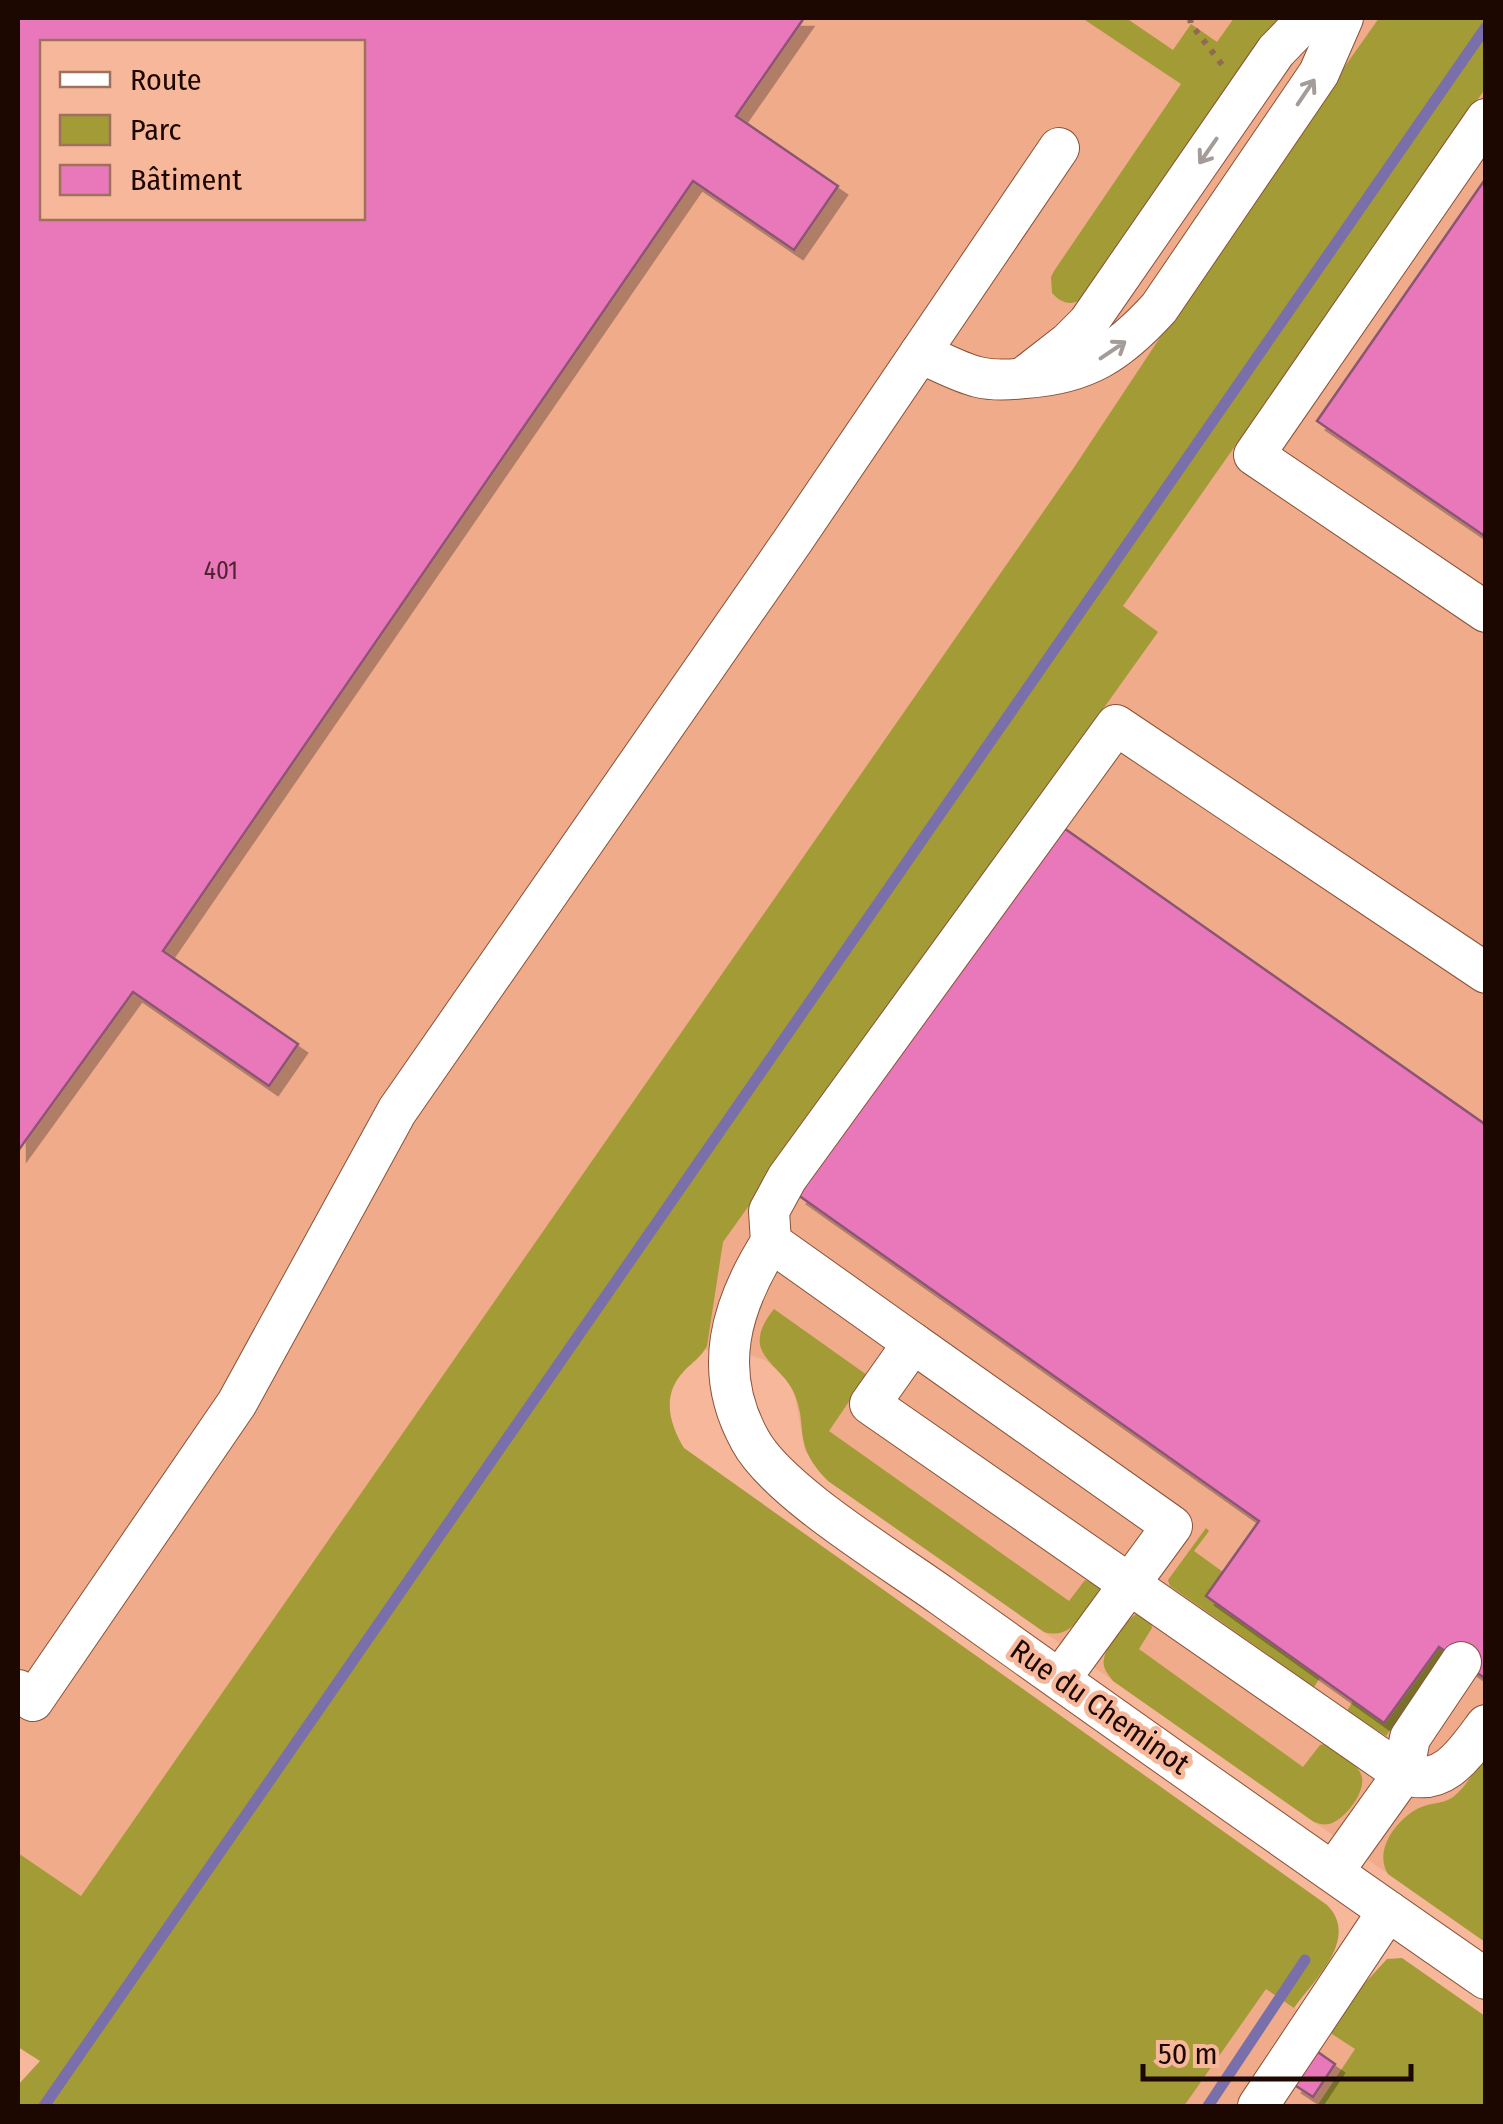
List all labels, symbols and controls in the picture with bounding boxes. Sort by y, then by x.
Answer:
legend [40,40,365,220]
text: Route [130,62,202,98]
one-way arrow [1295,78,1316,106]
text: Parc [130,112,181,148]
one-way arrow [1197,137,1218,164]
text: Bâtiment [130,162,242,198]
one-way arrow [1098,340,1126,361]
house number: 401 [204,556,238,586]
street label: Rue du Cheminot [1004,1632,1197,1782]
scale bar [1143,2019,1410,2081]
text: 50 m [1158,2036,1218,2072]

